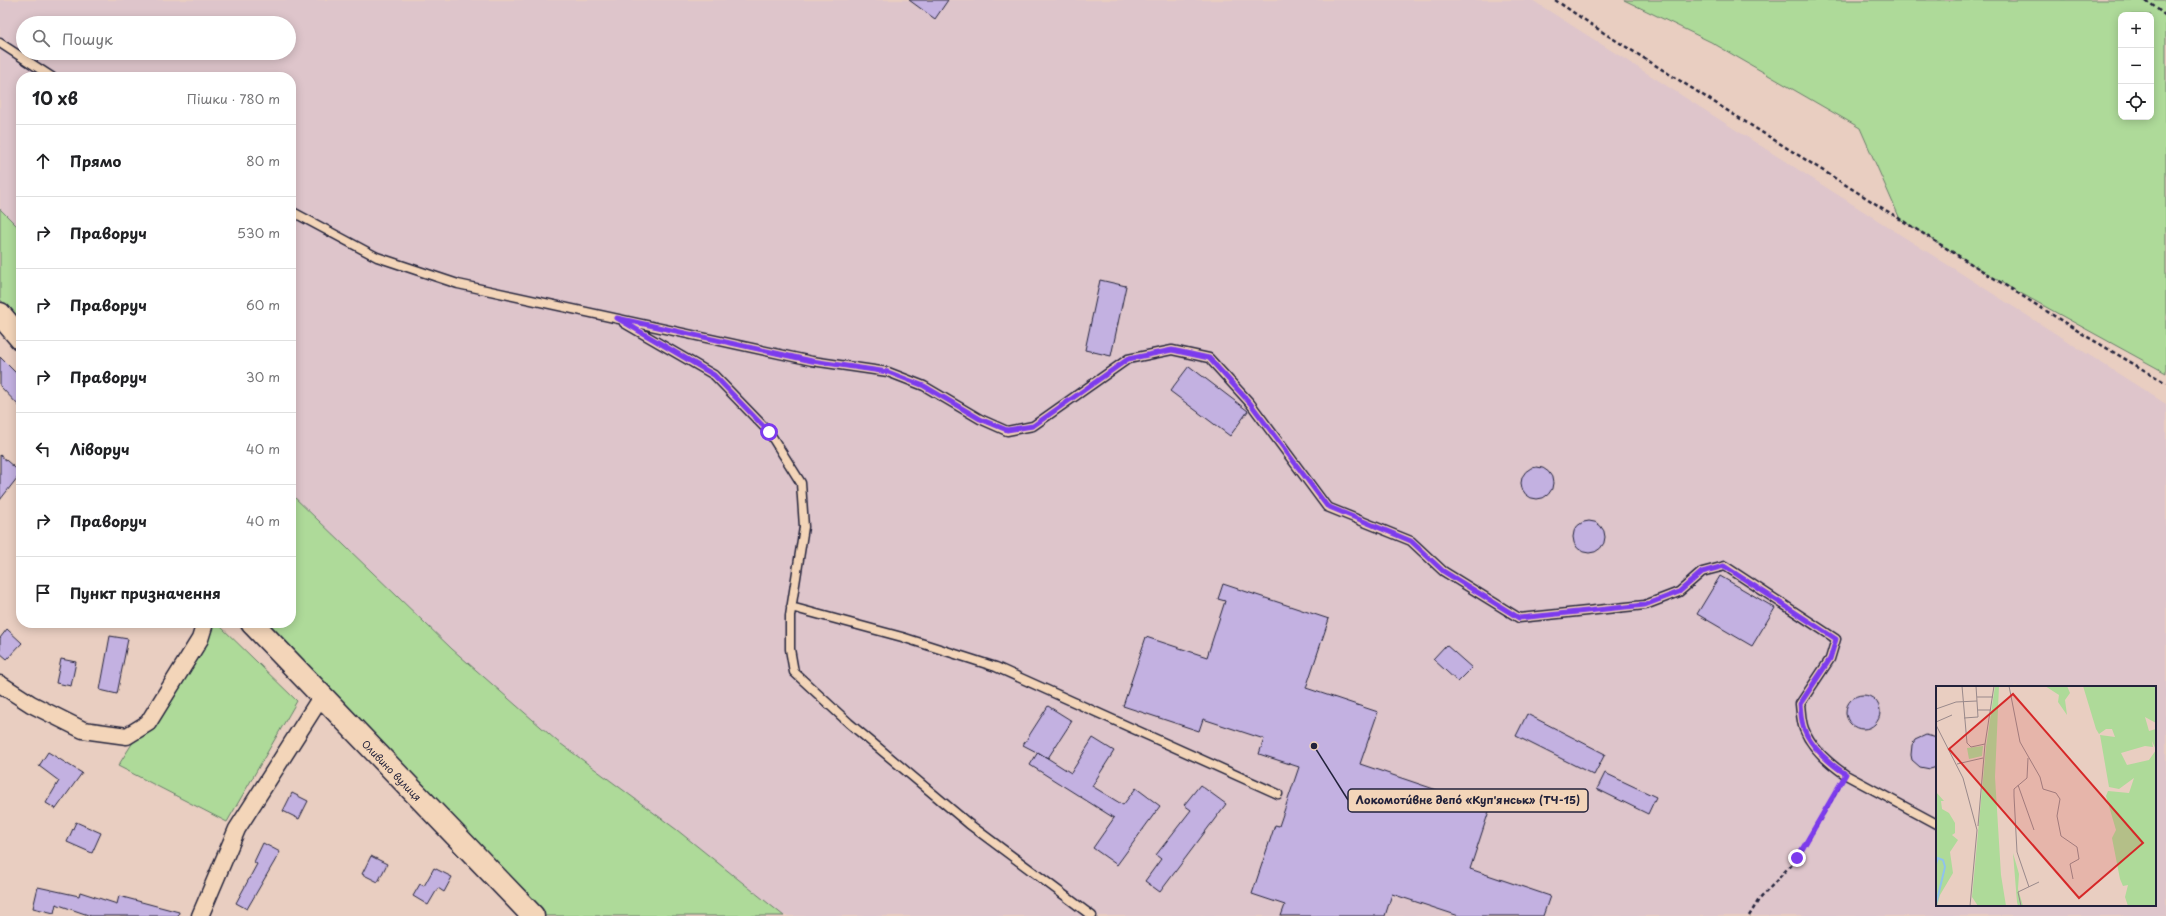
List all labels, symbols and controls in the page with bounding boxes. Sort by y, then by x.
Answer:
map controls [2118,12,2154,120]
button: + [2118,12,2154,48]
search box [16,16,296,60]
icon: search [30,27,52,49]
text: Пошук [62,27,113,50]
button: − [2118,48,2154,84]
button: locate [2118,84,2154,120]
text: 10 хв [32,85,78,111]
text: Пішки · 780 m [187,89,280,108]
text: Прямо [70,149,121,172]
icon: ahead [32,150,54,172]
text: 80 m [246,151,280,170]
text: Праворуч [70,221,147,244]
icon: right [32,222,54,244]
text: 530 m [237,223,280,242]
text: Праворуч [70,293,147,316]
icon: right [32,294,54,316]
text: 60 m [246,295,280,314]
text: Праворуч [70,365,147,388]
icon: right [32,366,54,388]
text: 30 m [246,367,280,386]
route start [760,423,778,441]
text: Ліворуч [70,437,130,460]
icon: left [32,438,54,460]
text: 40 m [246,439,280,458]
text: Праворуч [70,509,147,532]
icon: right [32,510,54,532]
text: 40 m [246,511,280,530]
text: Пункт призначення [70,581,221,604]
icon: arrive [32,582,54,604]
inset map [1936,686,2156,906]
street label: Оливино вулиця [359,736,425,804]
callout: Локомоти́вне депо́ «Куп'янськ» (ТЧ-15) [1348,789,1588,812]
text: Локомоти́вне депо́ «Куп'янськ» (ТЧ-15) [1356,791,1580,808]
route end [1788,849,1806,867]

